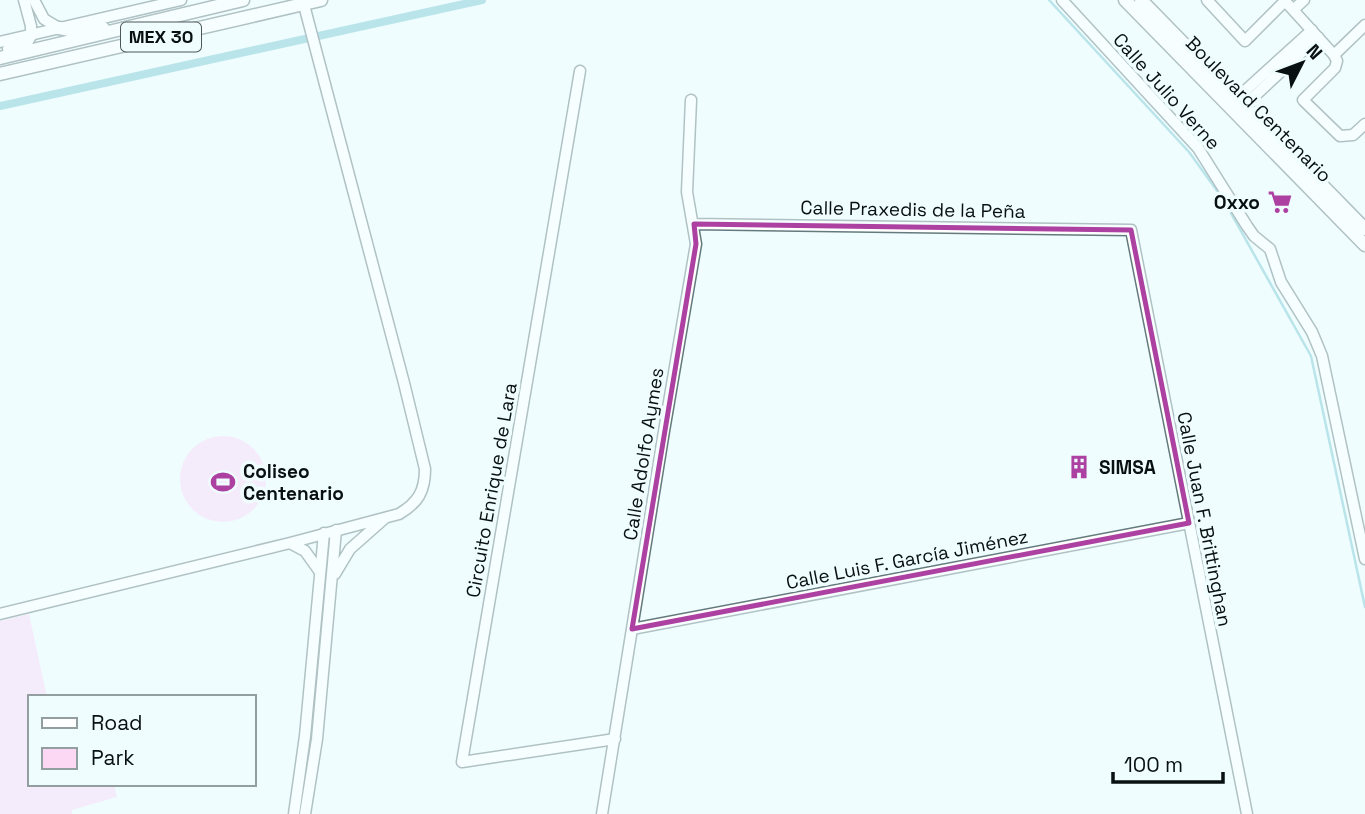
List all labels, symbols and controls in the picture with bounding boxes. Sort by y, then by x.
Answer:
road number: MEX 30 [121,22,201,52]
street label: Calle Julio Verne [1107,28,1226,155]
north arrow [1267,28,1337,98]
street label: Boulevard Centenario [1180,31,1337,188]
text: N [1301,39,1328,65]
supermarket icon: Oxxo [1266,188,1294,216]
place label: Oxxo [1214,190,1260,215]
street label: Calle Praxedis de la Peña [800,195,1026,224]
street label: Calle Adolfo Aymes [618,366,669,542]
street label: Circuito Enrique de Lara [460,381,523,600]
street label: Calle Juan F. Brittinghan [1171,410,1238,629]
building icon: SIMSA [1065,453,1093,481]
place label: SIMSA [1099,455,1156,480]
place label: Coliseo Centenario [243,459,344,506]
sports icon: Coliseo Centenario [209,468,237,496]
street label: Calle Luis F. García Jiménez [784,524,1030,595]
legend [28,695,256,786]
text: Road [91,709,143,736]
scale bar [1113,740,1223,784]
text: Park [91,744,135,771]
text: 100 m [1124,751,1183,778]

